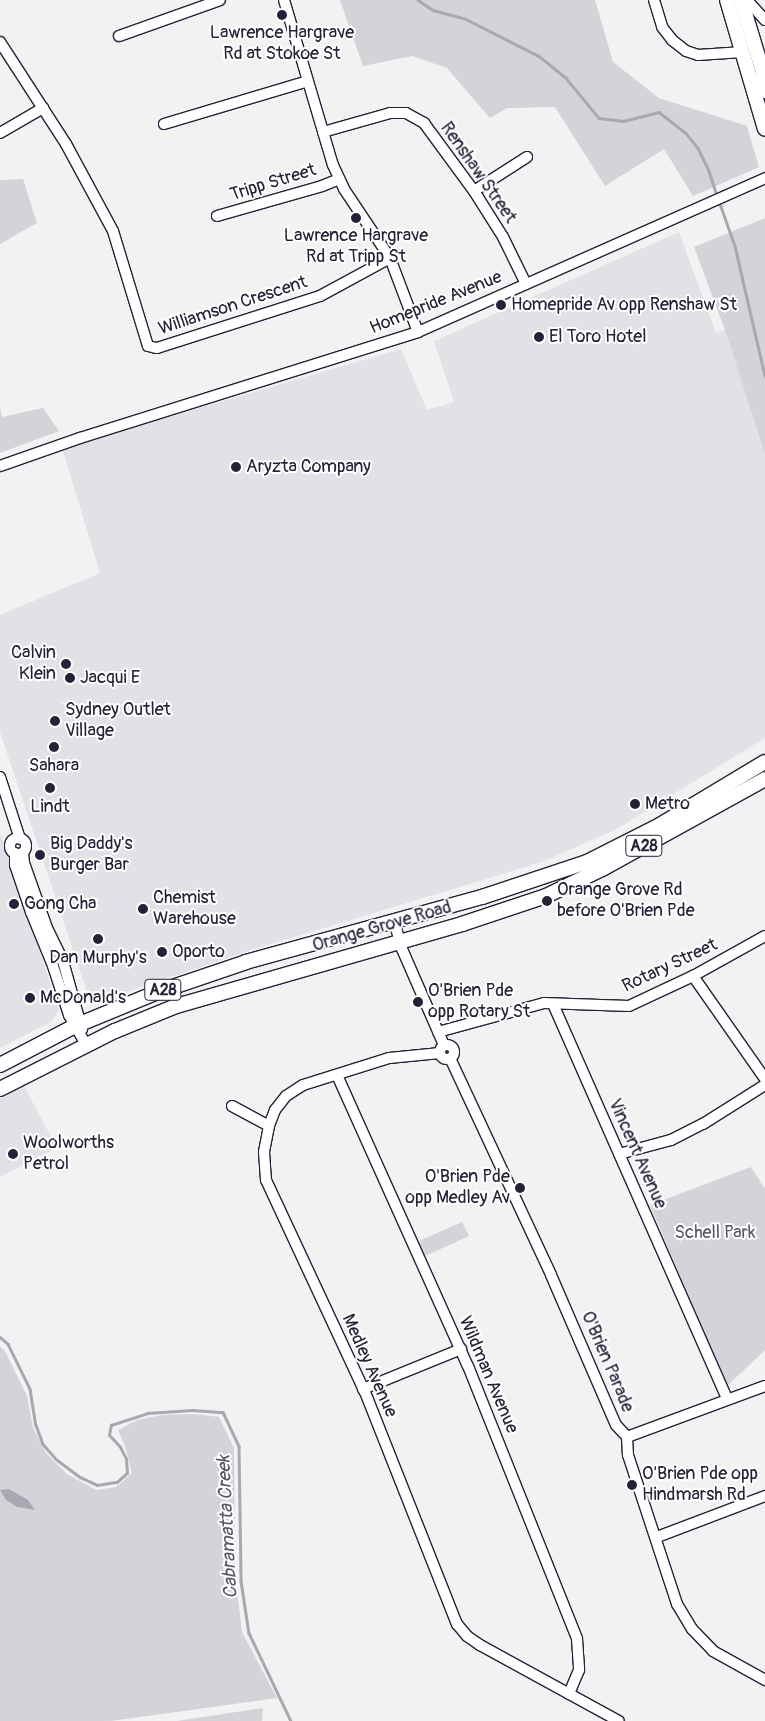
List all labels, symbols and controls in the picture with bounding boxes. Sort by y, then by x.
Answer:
marker: Lawrence Hargrave Rd at Stokoe St [276,9,288,21]
place label: Lawrence Hargrave Rd at Stokoe St [210,23,354,66]
street label: Renshaw Street [435,118,521,228]
street label: Tripp Street [227,160,319,206]
marker: Lawrence Hargrave Rd at Tripp St [350,212,362,224]
place label: Lawrence Hargrave Rd at Tripp St [284,226,428,268]
street label: Homepride Avenue [367,267,505,339]
street label: Williamson Crescent [156,272,310,340]
place label: Homepride Av opp Renshaw St [511,294,737,316]
marker: Homepride Av opp Renshaw St [495,299,507,311]
place label: El Toro Hotel [549,326,647,348]
marker: El Toro Hotel [533,331,545,343]
place label: Aryzta Company [246,456,371,478]
marker: Aryzta Company [230,461,242,473]
place label: Calvin Klein [11,643,56,686]
marker: Calvin Klein [60,658,72,670]
place label: Jacqui E [80,667,140,689]
marker: Jacqui E [64,672,76,684]
place label: Sydney Outlet Village [65,700,171,742]
marker: Sydney Outlet Village [49,715,61,727]
marker: Sahara [48,741,60,753]
place label: Sahara [29,755,79,777]
marker: Lindt [44,782,56,794]
place label: Metro [645,793,690,815]
place label: Lindt [30,796,70,818]
marker: Metro [629,798,641,810]
road number: A28 [625,832,663,859]
place label: Big Daddy's Burger Bar [50,834,133,876]
marker: Big Daddy's Burger Bar [34,849,46,861]
place label: Orange Grove Rd before O'Brien Pde [557,880,695,922]
place label: Chemist Warehouse [153,888,236,931]
place label: Gong Cha [24,893,96,915]
marker: Orange Grove Rd before O'Brien Pde [541,895,553,907]
street label: Orange Grove Road [310,897,454,957]
marker: Gong Cha [8,898,20,910]
marker: Chemist Warehouse [137,903,149,915]
marker: Dan Murphy's [92,933,104,945]
street label: Rotary Street [619,935,721,997]
place label: Oporto [172,941,225,963]
marker: Oporto [156,946,168,958]
place label: Dan Murphy's [49,947,147,969]
road number: A28 [144,976,182,1004]
place label: O'Brien Pde opp Rotary St [428,981,530,1024]
place label: McDonald's [40,987,126,1009]
marker: McDonald's [24,992,36,1004]
marker: O'Brien Pde opp Rotary St [412,996,424,1008]
street label: Vincent Avenue [603,1096,671,1212]
place label: Woolworths Petrol [23,1133,114,1176]
marker: Woolworths Petrol [7,1148,19,1160]
place label: O'Brien Pde opp Medley Av [405,1167,510,1210]
marker: O'Brien Pde opp Medley Av [514,1182,526,1194]
park label: Schell Park [675,1222,755,1244]
street label: O'Brien Parade [576,1308,638,1416]
street label: Medley Avenue [337,1311,401,1421]
street label: Wildman Avenue [454,1313,522,1437]
water label: Cabramatta Creek [213,1455,243,1599]
place label: O'Brien Pde opp Hindmarsh Rd [642,1464,758,1506]
marker: O'Brien Pde opp Hindmarsh Rd [626,1479,638,1491]

